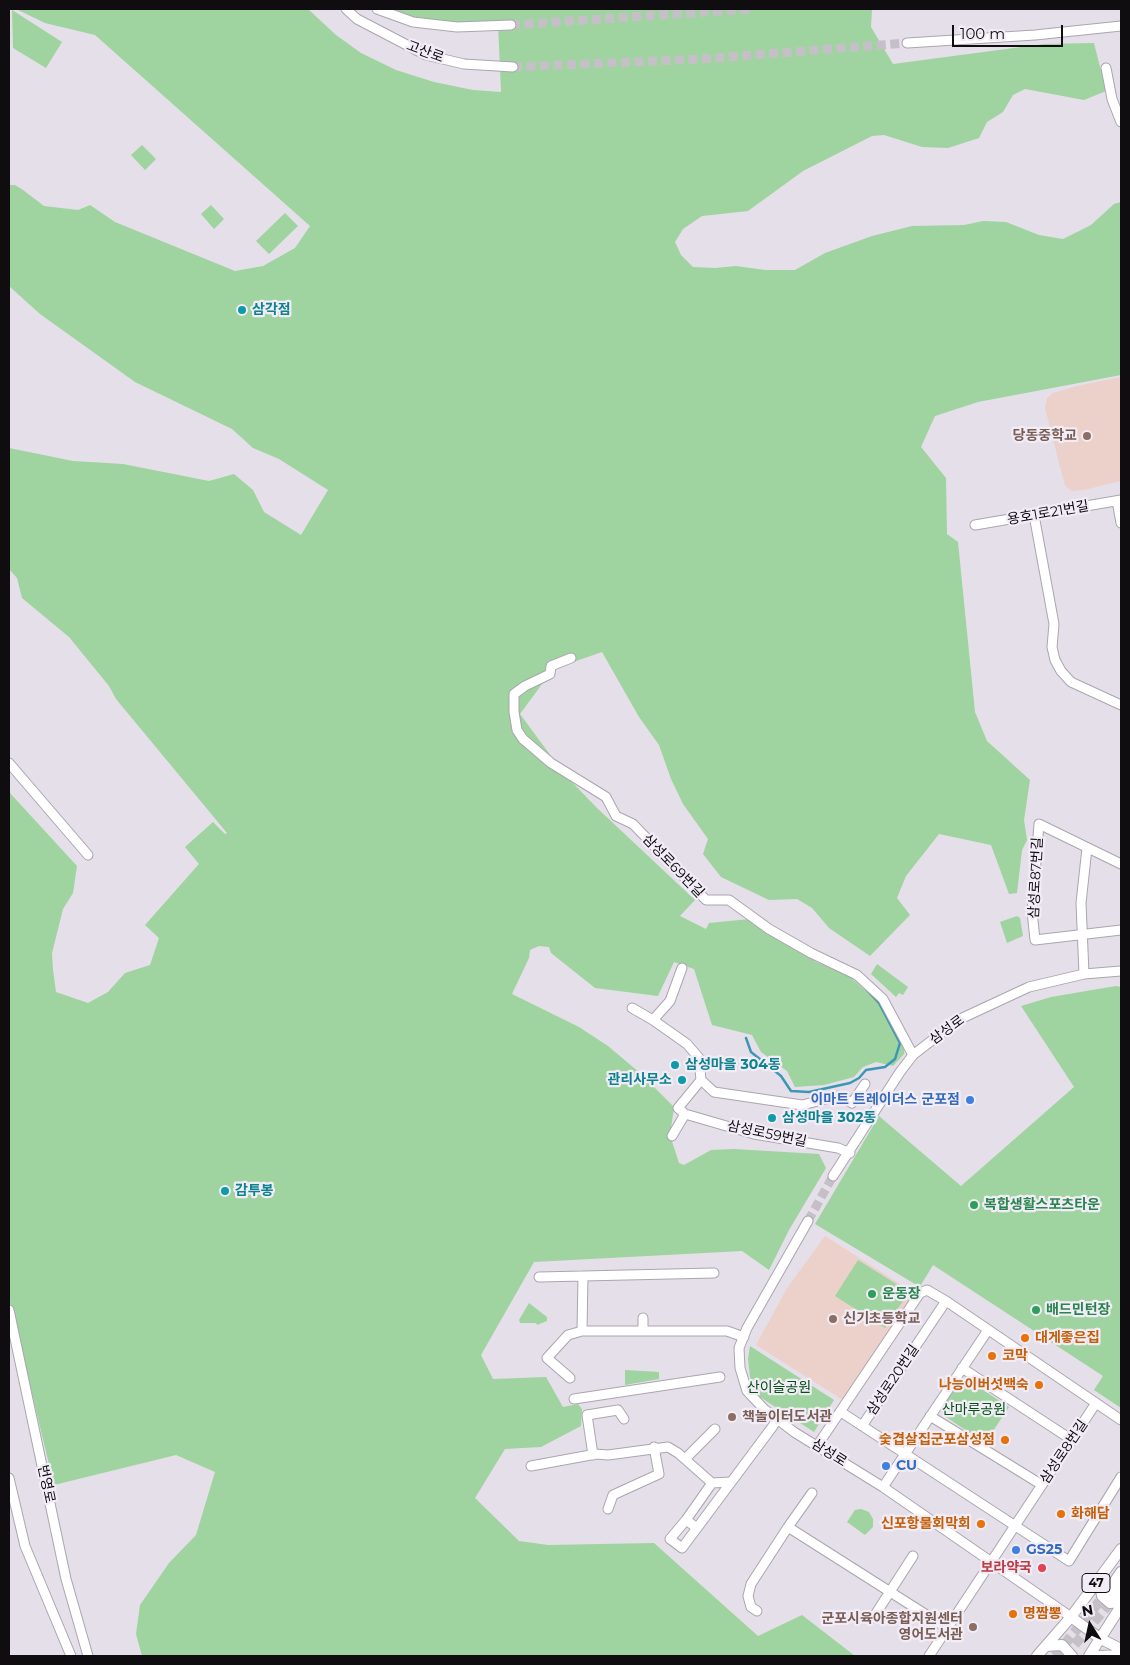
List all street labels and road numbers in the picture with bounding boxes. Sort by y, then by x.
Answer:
street label: 고산로 [404,37,446,67]
street label: 용호1로21번길 [1006,498,1090,528]
street label: 삼성로69번길 [639,831,707,901]
street label: 삼성로87번길 [1025,837,1047,919]
street label: 삼성로 [926,1012,968,1048]
street label: 삼성로59번길 [726,1117,808,1151]
street label: 삼성로20번길 [863,1341,923,1419]
street label: 삼성로8번길 [1037,1417,1091,1487]
street label: 삼성로 [808,1436,850,1470]
street label: 번영로 [34,1463,58,1505]
road number: 47 [1082,1574,1110,1592]

